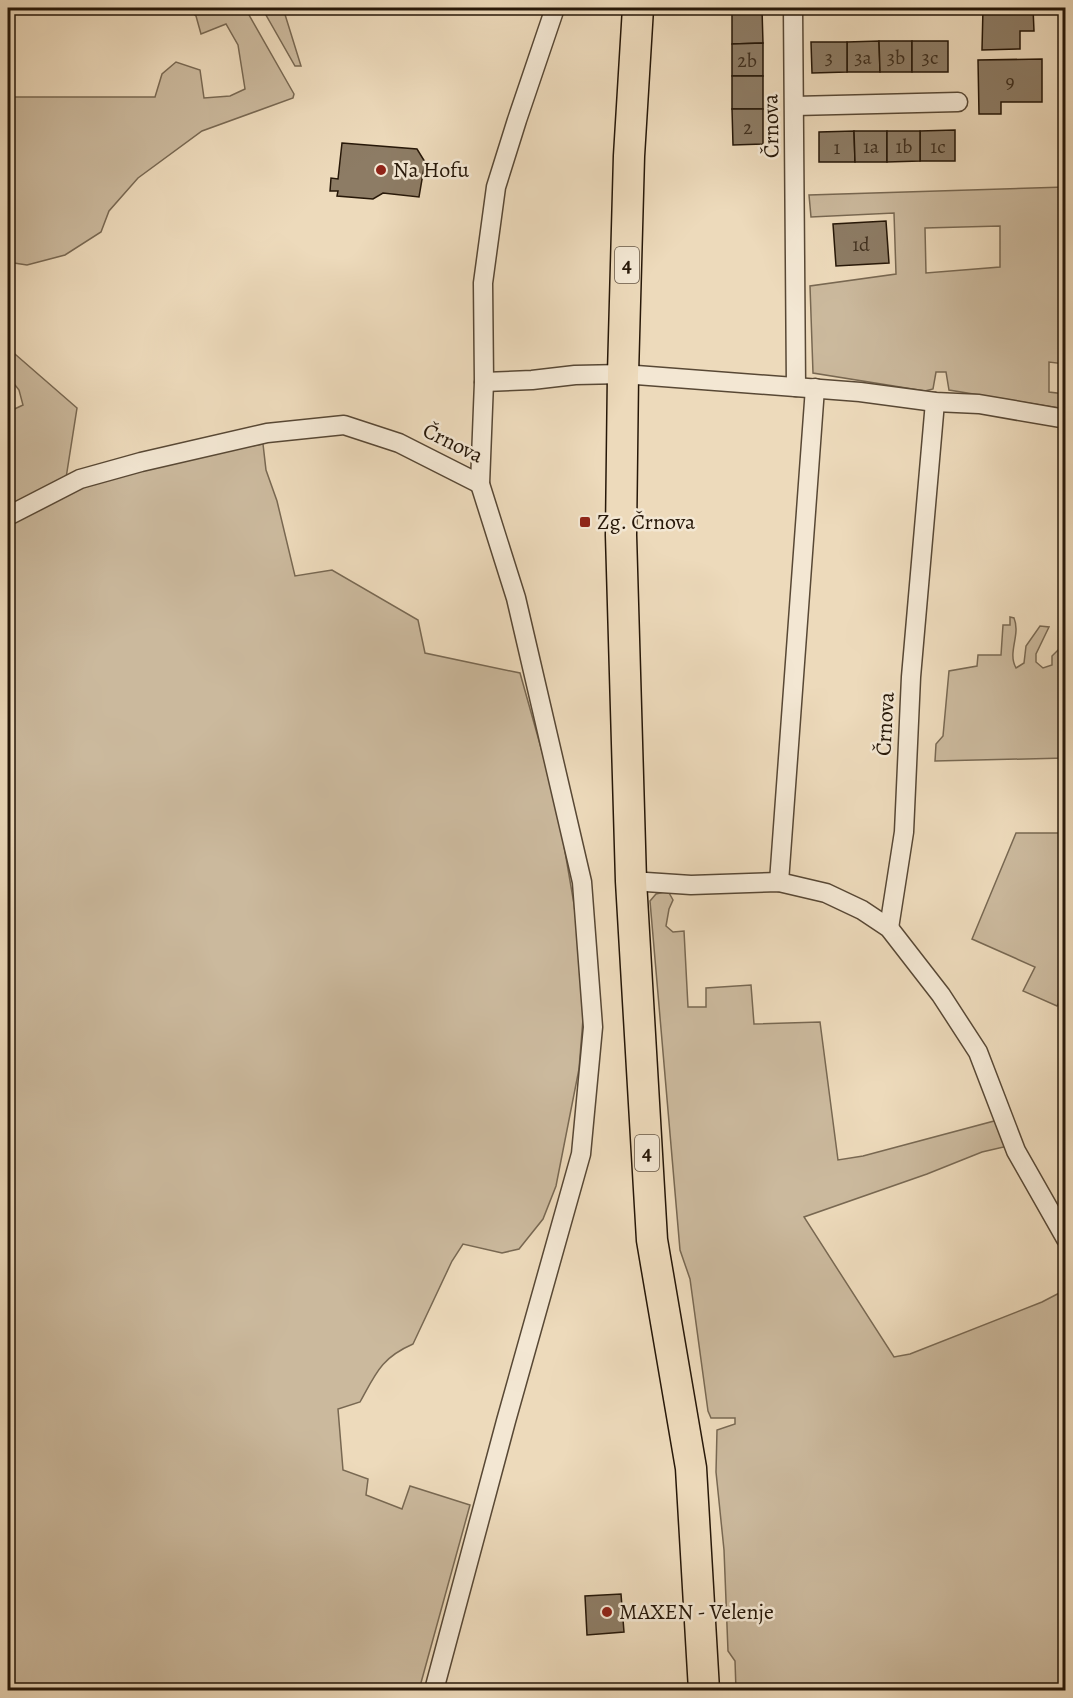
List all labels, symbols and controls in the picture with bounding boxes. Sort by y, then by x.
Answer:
house number: 3 [825,44,833,71]
house number: 3a [854,44,872,71]
house number: 3b [887,44,905,71]
house number: 3c [922,44,938,71]
house number: 2b [737,47,757,74]
house number: 9 [1005,68,1015,95]
street label: Črnova [755,93,787,158]
house number: 2 [743,114,753,141]
house number: 1a [863,133,880,160]
house number: 1b [896,133,913,160]
house number: 1c [930,133,946,160]
house number: 1 [834,134,841,161]
place label: Na Hofu [393,155,469,185]
marker: Na Hofu [374,163,388,177]
house number: 1d [852,231,870,258]
road number: 4 [615,247,639,283]
street label: Črnova [418,415,489,471]
place label: Zg. Črnova [597,507,696,537]
marker: Zg. Črnova [578,515,592,529]
street label: Črnova [868,690,902,757]
road number: 4 [635,1135,659,1171]
place label: MAXEN - Velenje [619,1597,774,1627]
marker: MAXEN - Velenje [600,1605,614,1619]

